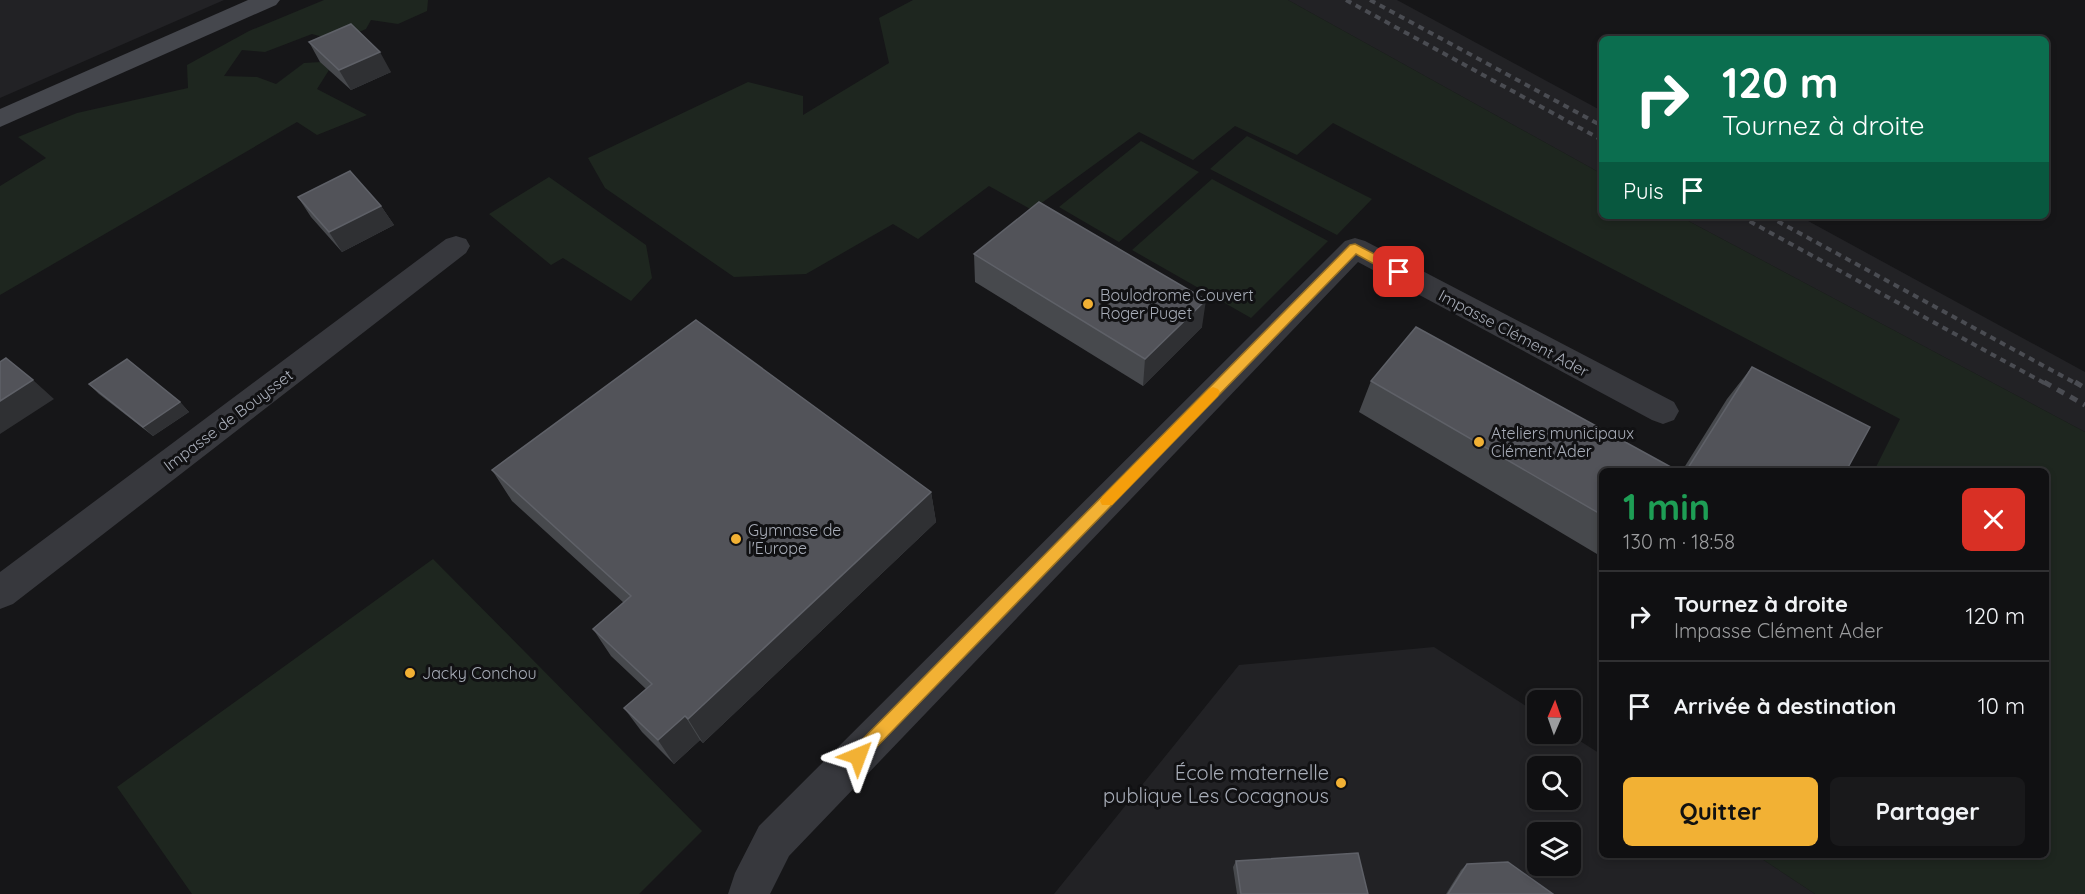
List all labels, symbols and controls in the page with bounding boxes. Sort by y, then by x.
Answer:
text: 120 m [1722,56,1839,109]
icon: right [1623,60,1701,138]
text: Tournez à droite [1722,108,1925,142]
icon: arrive [1676,174,1709,207]
text: Puis [1623,177,1664,205]
pin [1373,246,1424,297]
icon: arrive [1382,255,1415,288]
place label: Boulodrome Couvert Roger Puget [1100,285,1254,323]
street label: Impasse Clément Ader [1435,285,1593,381]
marker: Boulodrome Couvert Roger Puget [1081,297,1095,311]
street label: Impasse de Bouysset [159,365,297,475]
place label: Ateliers municipaux Clément Ader [1491,423,1634,461]
marker: Ateliers municipaux Clément Ader [1472,435,1486,449]
text: 1 min [1623,484,1710,529]
button: close [1962,488,2025,551]
place label: Gymnase de l'Europe [748,520,841,558]
text: 130 m · 18:58 [1623,529,1735,554]
marker: Gymnase de l'Europe [729,532,743,546]
text: Tournez à droite [1674,590,1848,618]
icon: right [1623,600,1656,633]
text: 120 m [1966,602,2025,630]
text: Impasse Clément Ader [1674,618,1883,643]
place label: Jacky Conchou [422,663,537,683]
marker: Jacky Conchou [403,666,417,680]
north arrow [1527,690,1581,744]
map controls [1527,690,1581,876]
icon: arrive [1623,690,1656,723]
text: Arrivée à destination [1674,692,1896,720]
text: 10 m [1978,692,2025,720]
position arrow [826,724,890,788]
button: search [1527,756,1581,810]
place label: École maternelle publique Les Cocagnous [1103,760,1329,808]
marker: École maternelle publique Les Cocagnous [1334,776,1348,790]
button: Quitter [1623,777,1818,846]
button: Partager [1830,777,2025,846]
button: layers [1527,822,1581,876]

